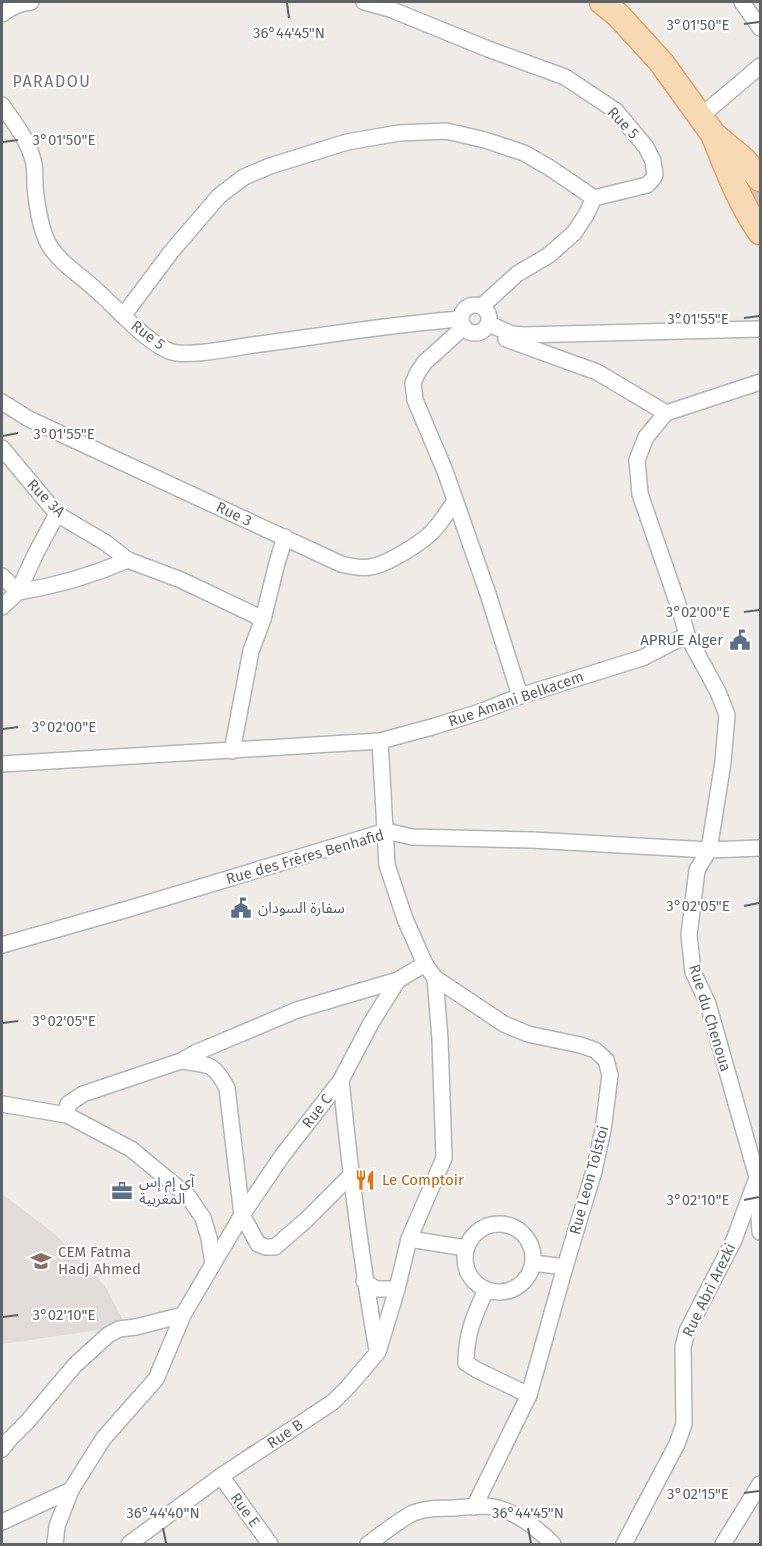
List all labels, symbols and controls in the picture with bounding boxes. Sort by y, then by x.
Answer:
text: 3°01'50"E [667,16,729,34]
text: 36°44'45"N [253,24,325,42]
district label: PARADOU [13,72,91,91]
street label: Rue 5 [604,103,642,143]
text: 3°01'50"E [33,131,95,149]
text: 3°01'55"E [667,310,729,328]
street label: Rue 5 [128,317,168,353]
text: 3°01'55"E [33,425,95,443]
street label: Rue 3A [23,475,69,521]
street label: Rue 3 [213,498,255,530]
text: 3°02'00"E [666,603,730,621]
public building icon: APRUE Alger [728,628,752,652]
place label: APRUE Alger [640,631,723,649]
street label: Rue Amani Belkacem [446,667,586,731]
text: 3°02'00"E [32,718,96,736]
street label: Rue des Frères Benhafid [224,826,386,888]
public building icon: سفارة السودان [229,896,253,920]
text: 3°02'05"E [666,897,730,915]
place label: سفارة السودان [258,899,345,917]
street label: Rue du Chenoua [685,962,735,1074]
text: 3°02'05"E [32,1012,96,1030]
street label: Rue C [298,1090,336,1132]
street label: Rue Leon Tolstoi [566,1124,612,1236]
restaurant icon: Le Comptoir [353,1168,377,1192]
place label: Le Comptoir [382,1171,464,1189]
place label: آي إم إس المغربية [139,1173,195,1208]
office icon: آي إم إس المغربية [110,1179,134,1203]
text: 3°02'10"E [667,1191,729,1209]
street label: Rue Abri Arezki [679,1240,739,1340]
place label: CEM Fatma Hadj Ahmed [58,1243,141,1278]
school or university icon: CEM Fatma Hadj Ahmed [29,1249,53,1273]
text: 3°02'10"E [33,1306,95,1324]
street label: Rue B [264,1416,306,1452]
text: 3°02'15"E [667,1485,729,1503]
street label: Rue E [227,1489,263,1531]
text: 36°44'40"N [126,1504,200,1522]
text: 36°44'45"N [492,1504,564,1522]

